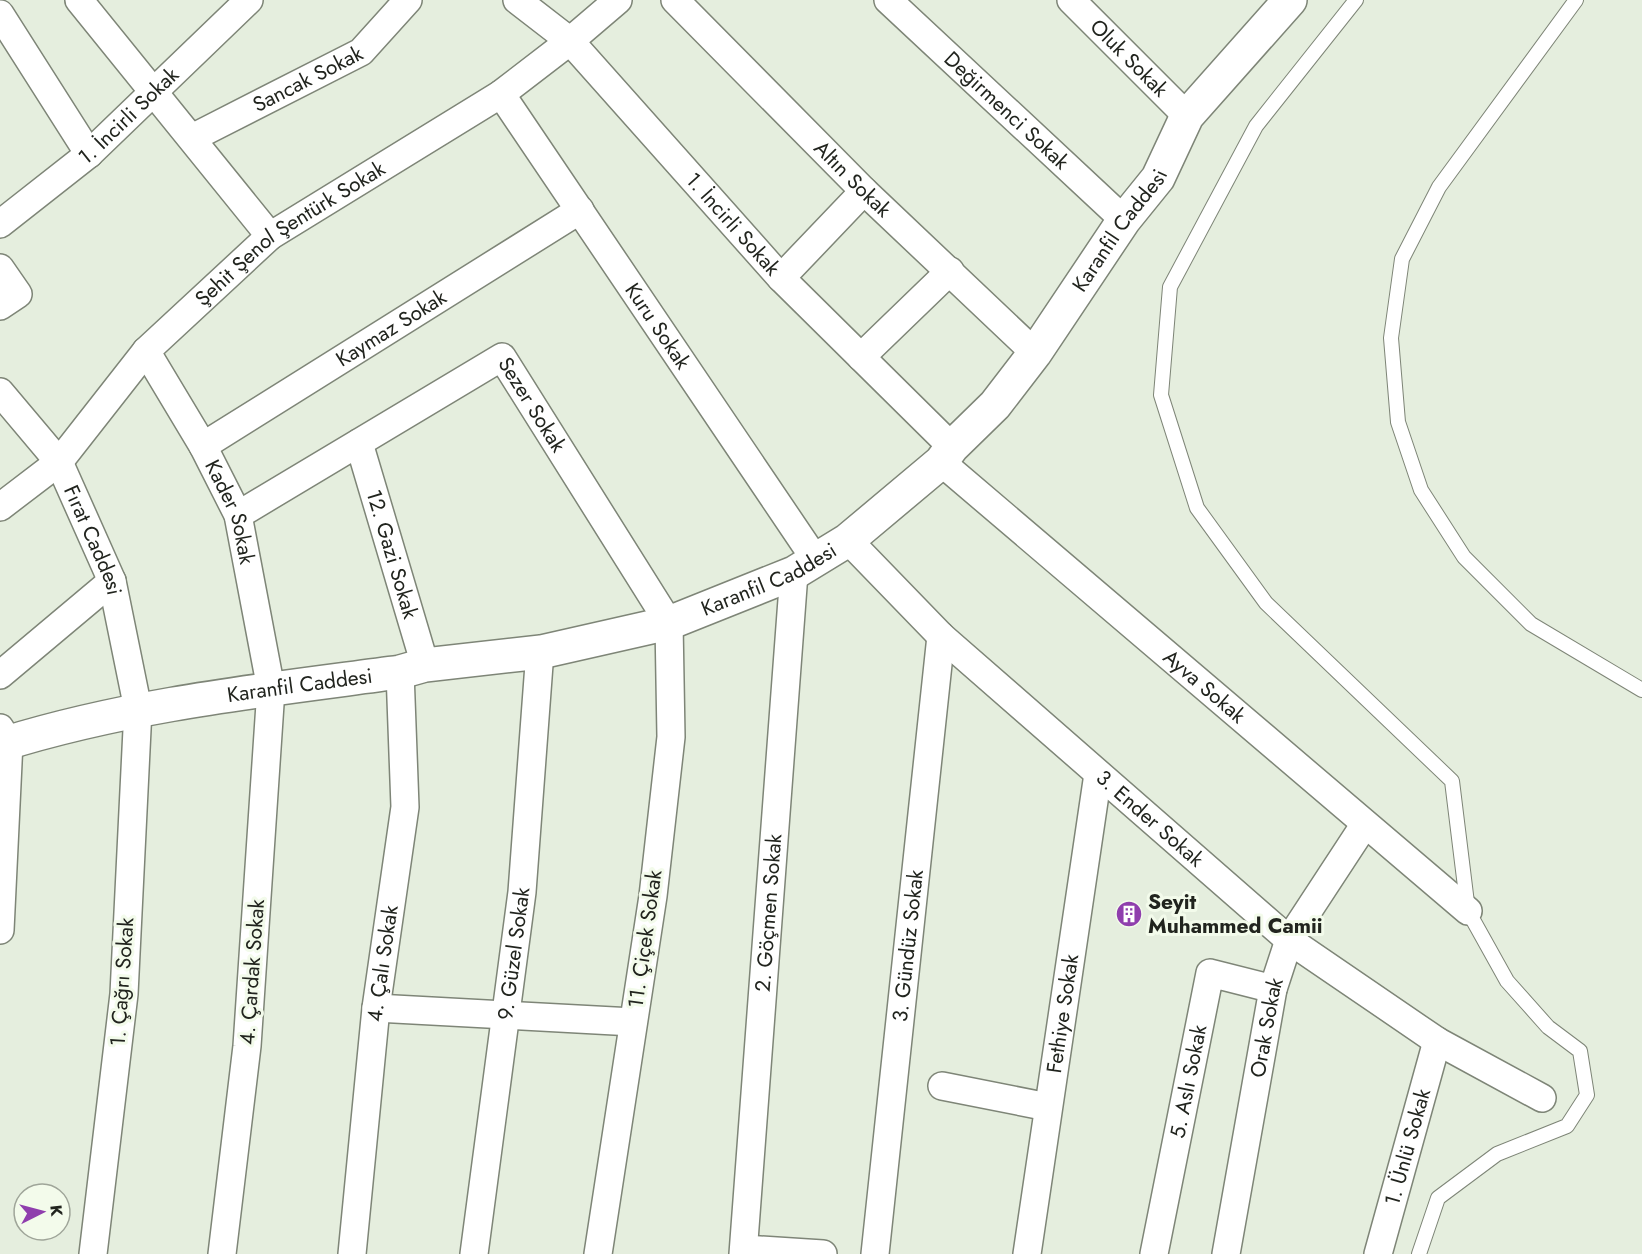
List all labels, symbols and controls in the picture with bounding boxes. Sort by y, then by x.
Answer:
street label: Oluk Sokak [1083,12,1175,104]
street label: Sancak Sokak [248,38,369,120]
street label: Değirmenci Sokak [937,44,1076,177]
street label: 1. İncirli Sokak [72,60,186,172]
street label: Altın Sokak [807,134,898,225]
street label: Şehit Şenol Şentürk Sokak [188,153,392,313]
street label: Karanfil Caddesi [1065,164,1175,298]
street label: 1. İncirli Sokak [679,166,788,283]
street label: Kuru Sokak [618,277,698,376]
street label: Kaymaz Sokak [330,282,453,374]
street label: Sezer Sokak [491,351,574,459]
street label: Kader Sokak [197,455,262,567]
street label: Fırat Caddesi [56,480,129,598]
street label: 12. Gazi Sokak [359,486,426,623]
street label: Karanfil Caddesi [697,535,842,624]
street label: Ayva Sokak [1157,643,1253,731]
street label: Karanfil Caddesi [225,661,374,710]
street label: 3. Ender Sokak [1089,763,1211,874]
street label: 2. Göçmen Sokak [748,832,789,993]
street label: 11. Çiçek Sokak [620,867,670,1010]
street label: 3. Gündüz Sokak [885,867,931,1023]
street label: 9. Güzel Sokak [490,885,538,1022]
place label: Seyit Muhammed Camii [1148,887,1323,941]
street label: 4. Çardak Sokak [232,898,272,1046]
building icon: Seyit Muhammed Camii [1114,899,1144,929]
street label: 4. Çalı Sokak [360,903,406,1023]
street label: 1. Çağrı Sokak [103,916,142,1047]
street label: Fethiye Sokak [1039,951,1086,1075]
street label: Orak Sokak [1243,973,1291,1080]
street label: 5. Aslı Sokak [1162,1021,1214,1141]
street label: 1. Ünlü Sokak [1377,1084,1438,1209]
north arrow [12,1182,72,1242]
text: K [44,1204,69,1218]

